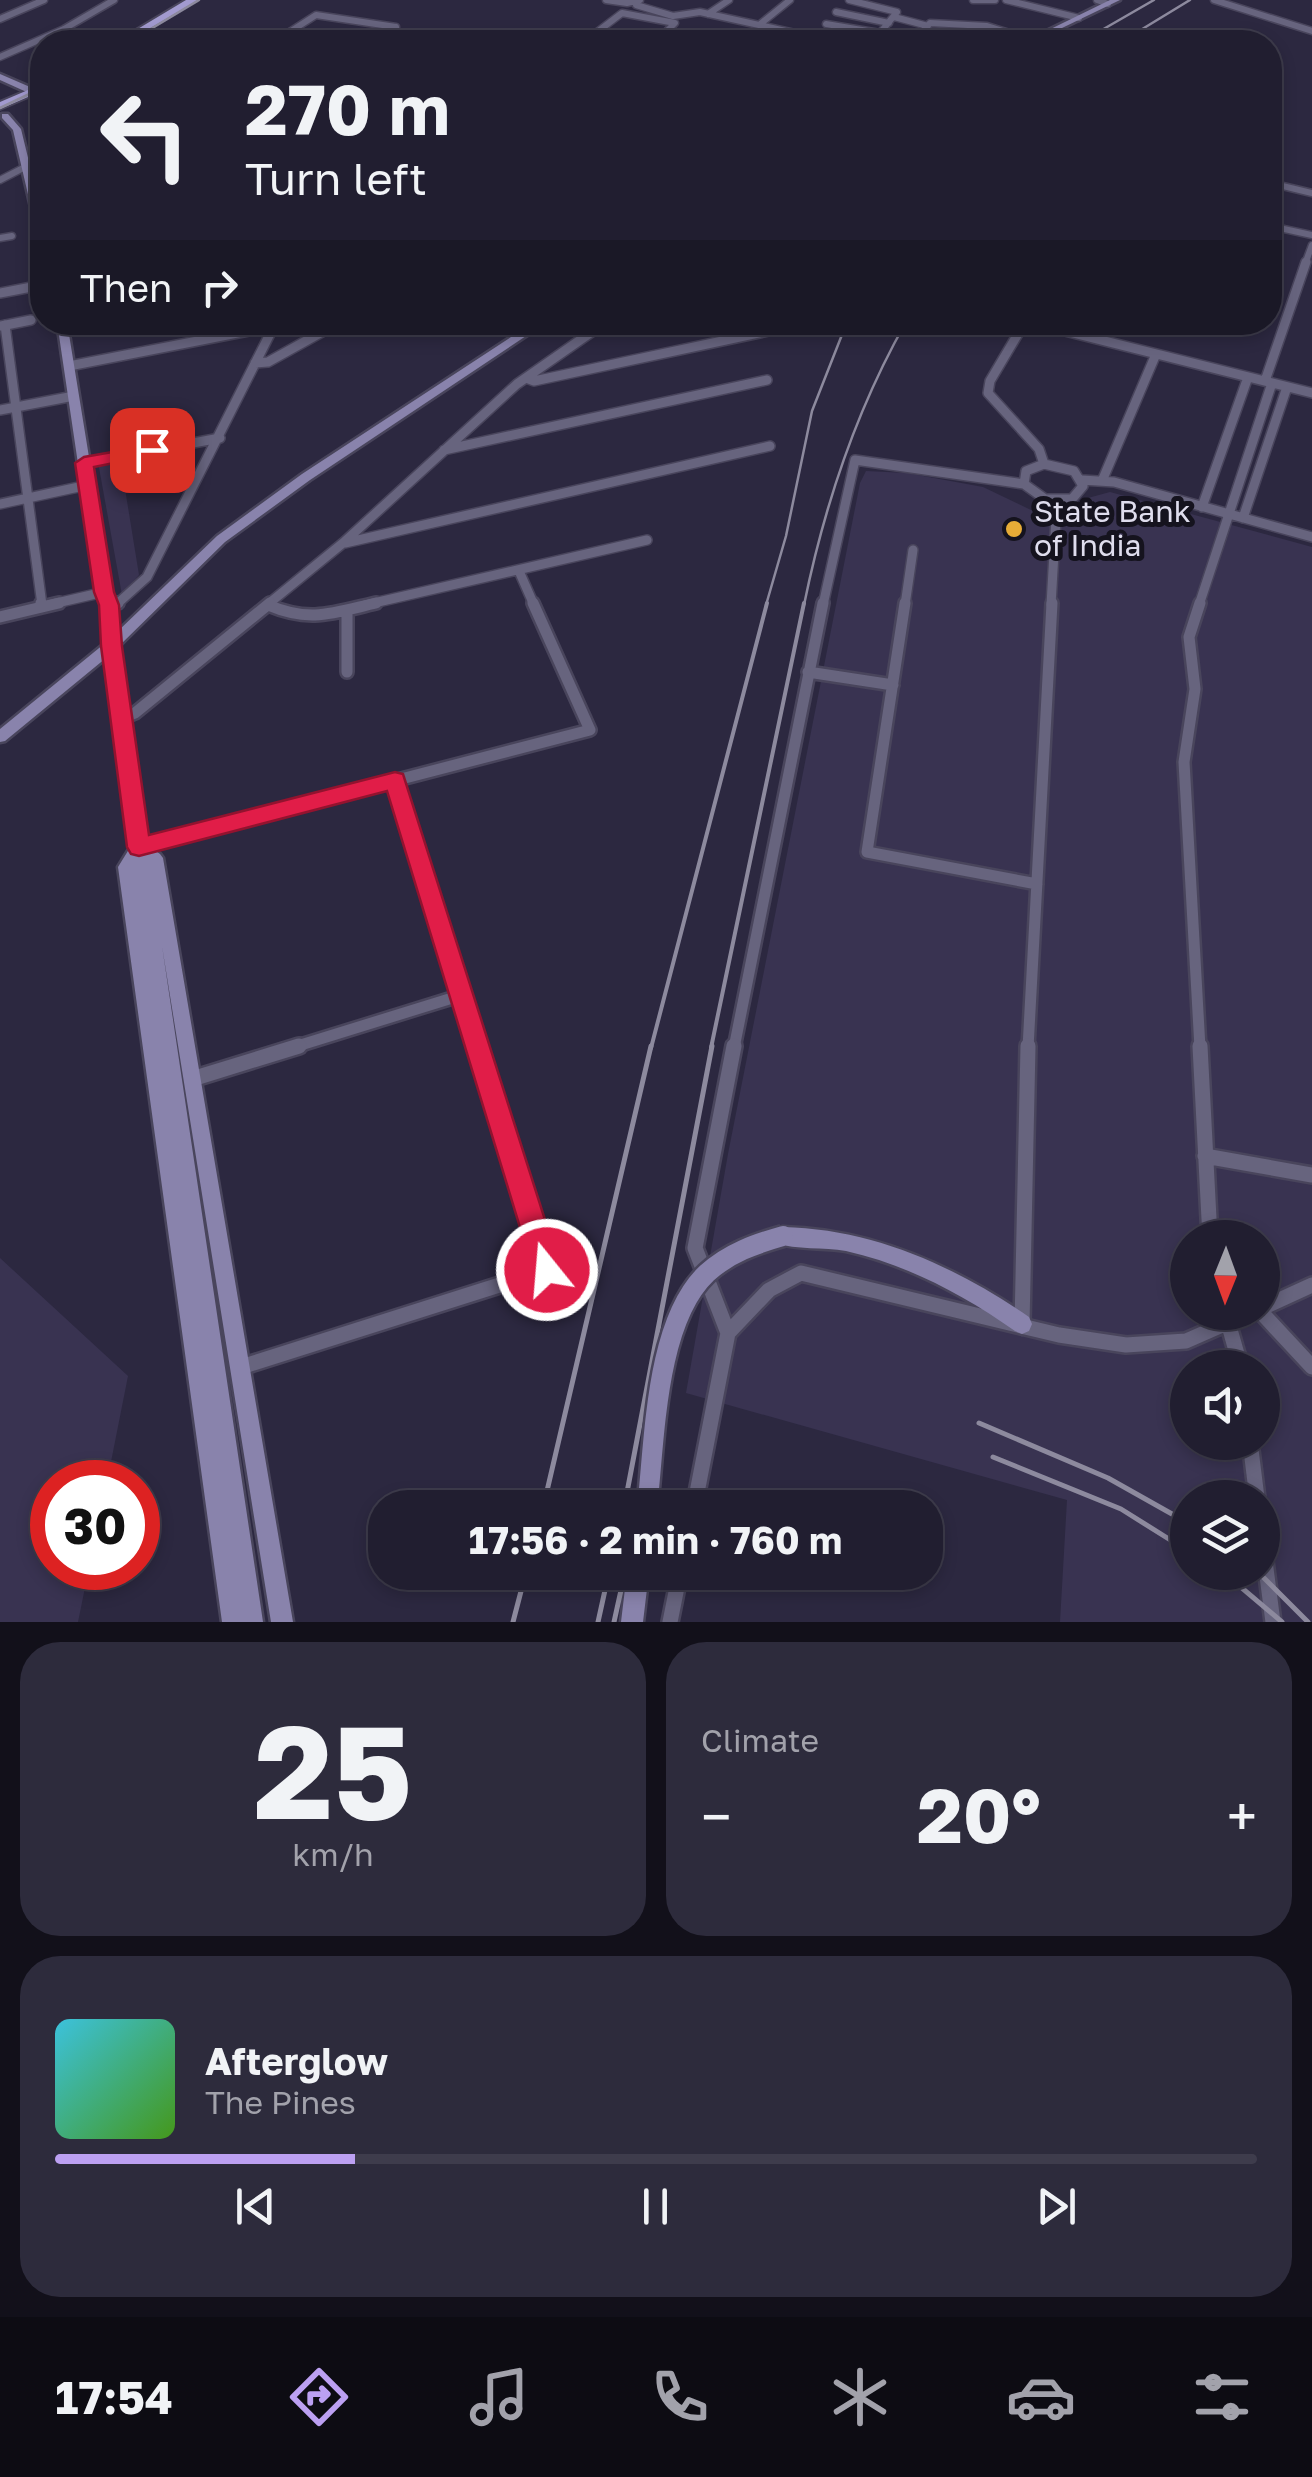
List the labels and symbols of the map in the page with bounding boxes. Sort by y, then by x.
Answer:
pin [110,408,195,493]
place label: State Bank of India [1034,493,1191,563]
marker: State Bank of India [1003,518,1025,540]
position arrow [495,1218,599,1322]
north arrow [1170,1220,1280,1330]
speed limit sign: 30 [30,1460,160,1590]

